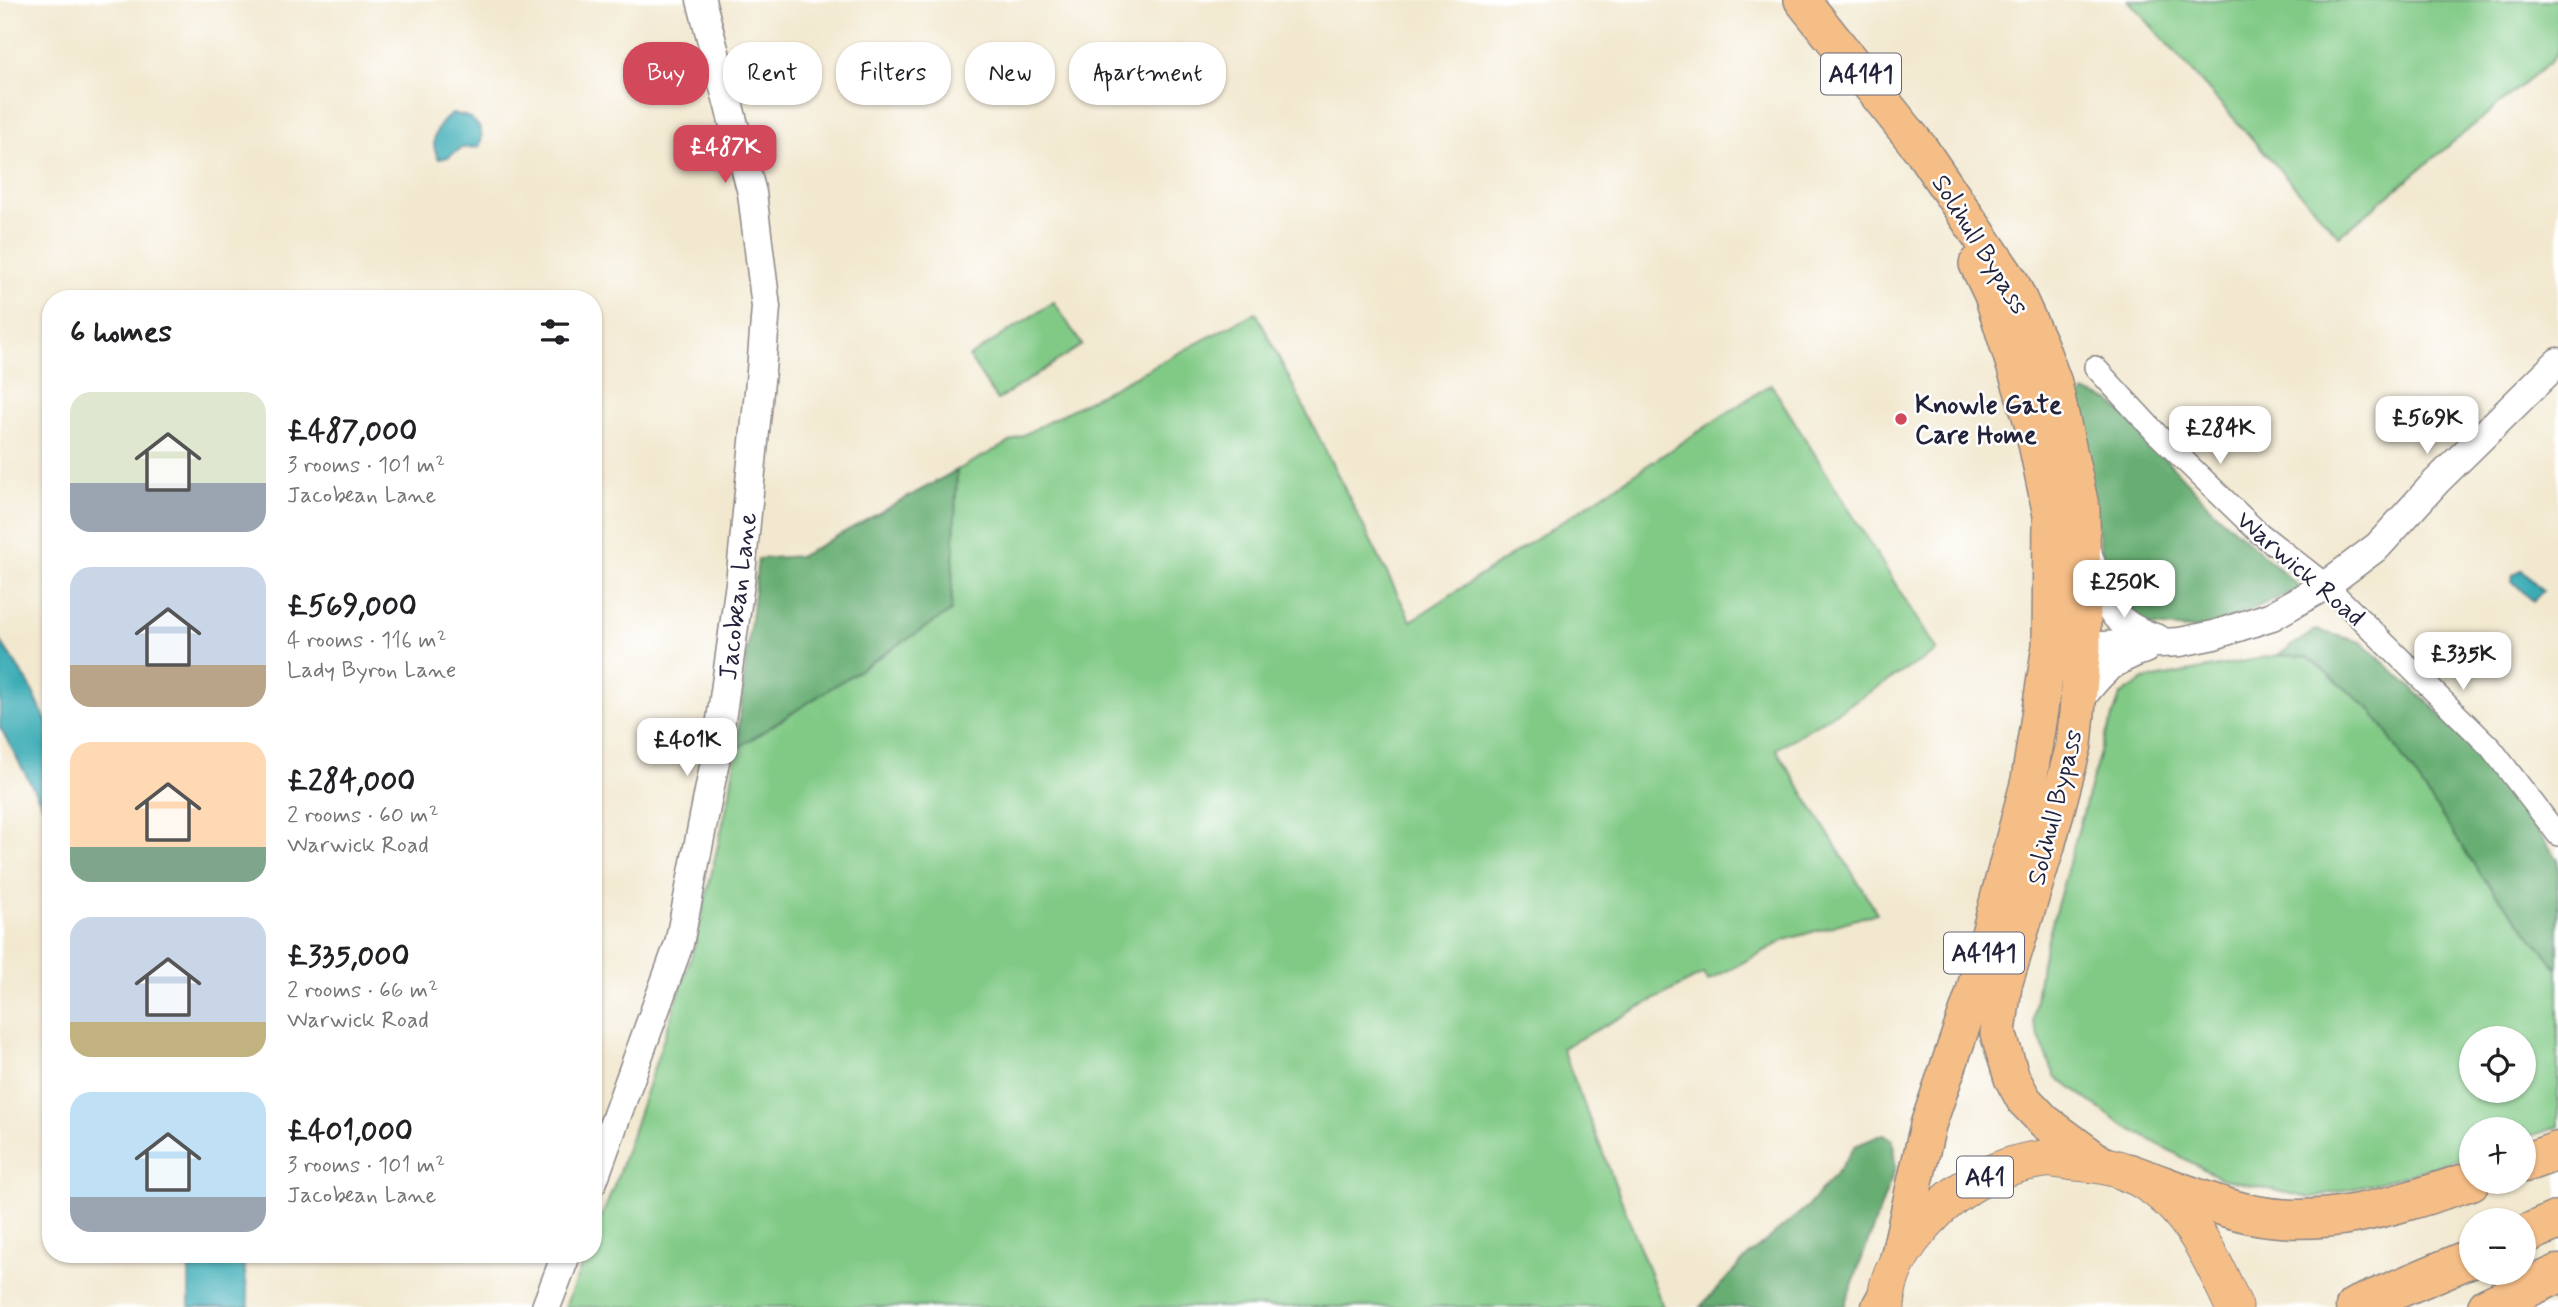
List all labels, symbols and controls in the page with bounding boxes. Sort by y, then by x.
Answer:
chip: Buy [623,42,709,105]
chip: Rent [723,42,822,105]
chip: Filters [836,42,951,105]
chip: New [965,42,1055,105]
chip: Apartment [1069,42,1226,105]
road number: A4141 [1821,54,1901,94]
pin: £487K [676,125,774,185]
text: £487K [689,133,761,163]
street label: Solihull Bypass [1923,169,2036,322]
text: 6 homes [70,313,172,352]
icon: filters [536,313,574,351]
place label: Knowle Gate Care Home [1915,389,2062,453]
pin: £569K [2378,396,2476,456]
text: £569K [2391,404,2463,434]
pin: £284K [2171,406,2269,466]
marker: Knowle Gate Care Home [1893,411,1909,427]
text: £487,000 [287,412,417,451]
text: £284K [2185,414,2255,444]
icon: home [126,420,210,504]
text: 3 rooms · 101 m² [287,451,445,481]
text: Jacobean Lane [287,481,436,511]
street label: Warwick Road [2228,504,2371,635]
street label: Jacobean Lane [712,510,766,682]
pin: £250K [2075,560,2173,620]
text: £250K [2089,568,2159,598]
text: £569,000 [287,587,417,626]
icon: home [126,595,210,679]
text: 4 rooms · 116 m² [287,626,447,656]
pin: £335K [2414,632,2512,692]
text: £335K [2430,640,2496,670]
text: Lady Byron Lane [287,656,457,686]
pin: £401K [638,718,736,778]
text: £401K [653,726,721,756]
street label: Solihull Bypass [2020,726,2092,889]
text: £284,000 [287,762,415,801]
icon: home [126,770,210,854]
text: 2 rooms · 60 m² [287,801,439,831]
text: Warwick Road [287,831,429,861]
road number: A4141 [1944,932,2024,973]
text: £335,000 [287,937,409,976]
icon: home [126,945,210,1029]
text: 2 rooms · 66 m² [287,976,438,1006]
text: Warwick Road [287,1006,429,1036]
map controls [2459,1026,2536,1285]
button: locate [2459,1026,2536,1103]
text: £401,000 [287,1112,413,1151]
button: + [2459,1117,2536,1194]
icon: home [126,1120,210,1204]
text: 3 rooms · 101 m² [287,1151,445,1181]
road number: A41 [1957,1156,2013,1198]
text: Jacobean Lane [287,1181,436,1211]
button: − [2459,1208,2536,1285]

